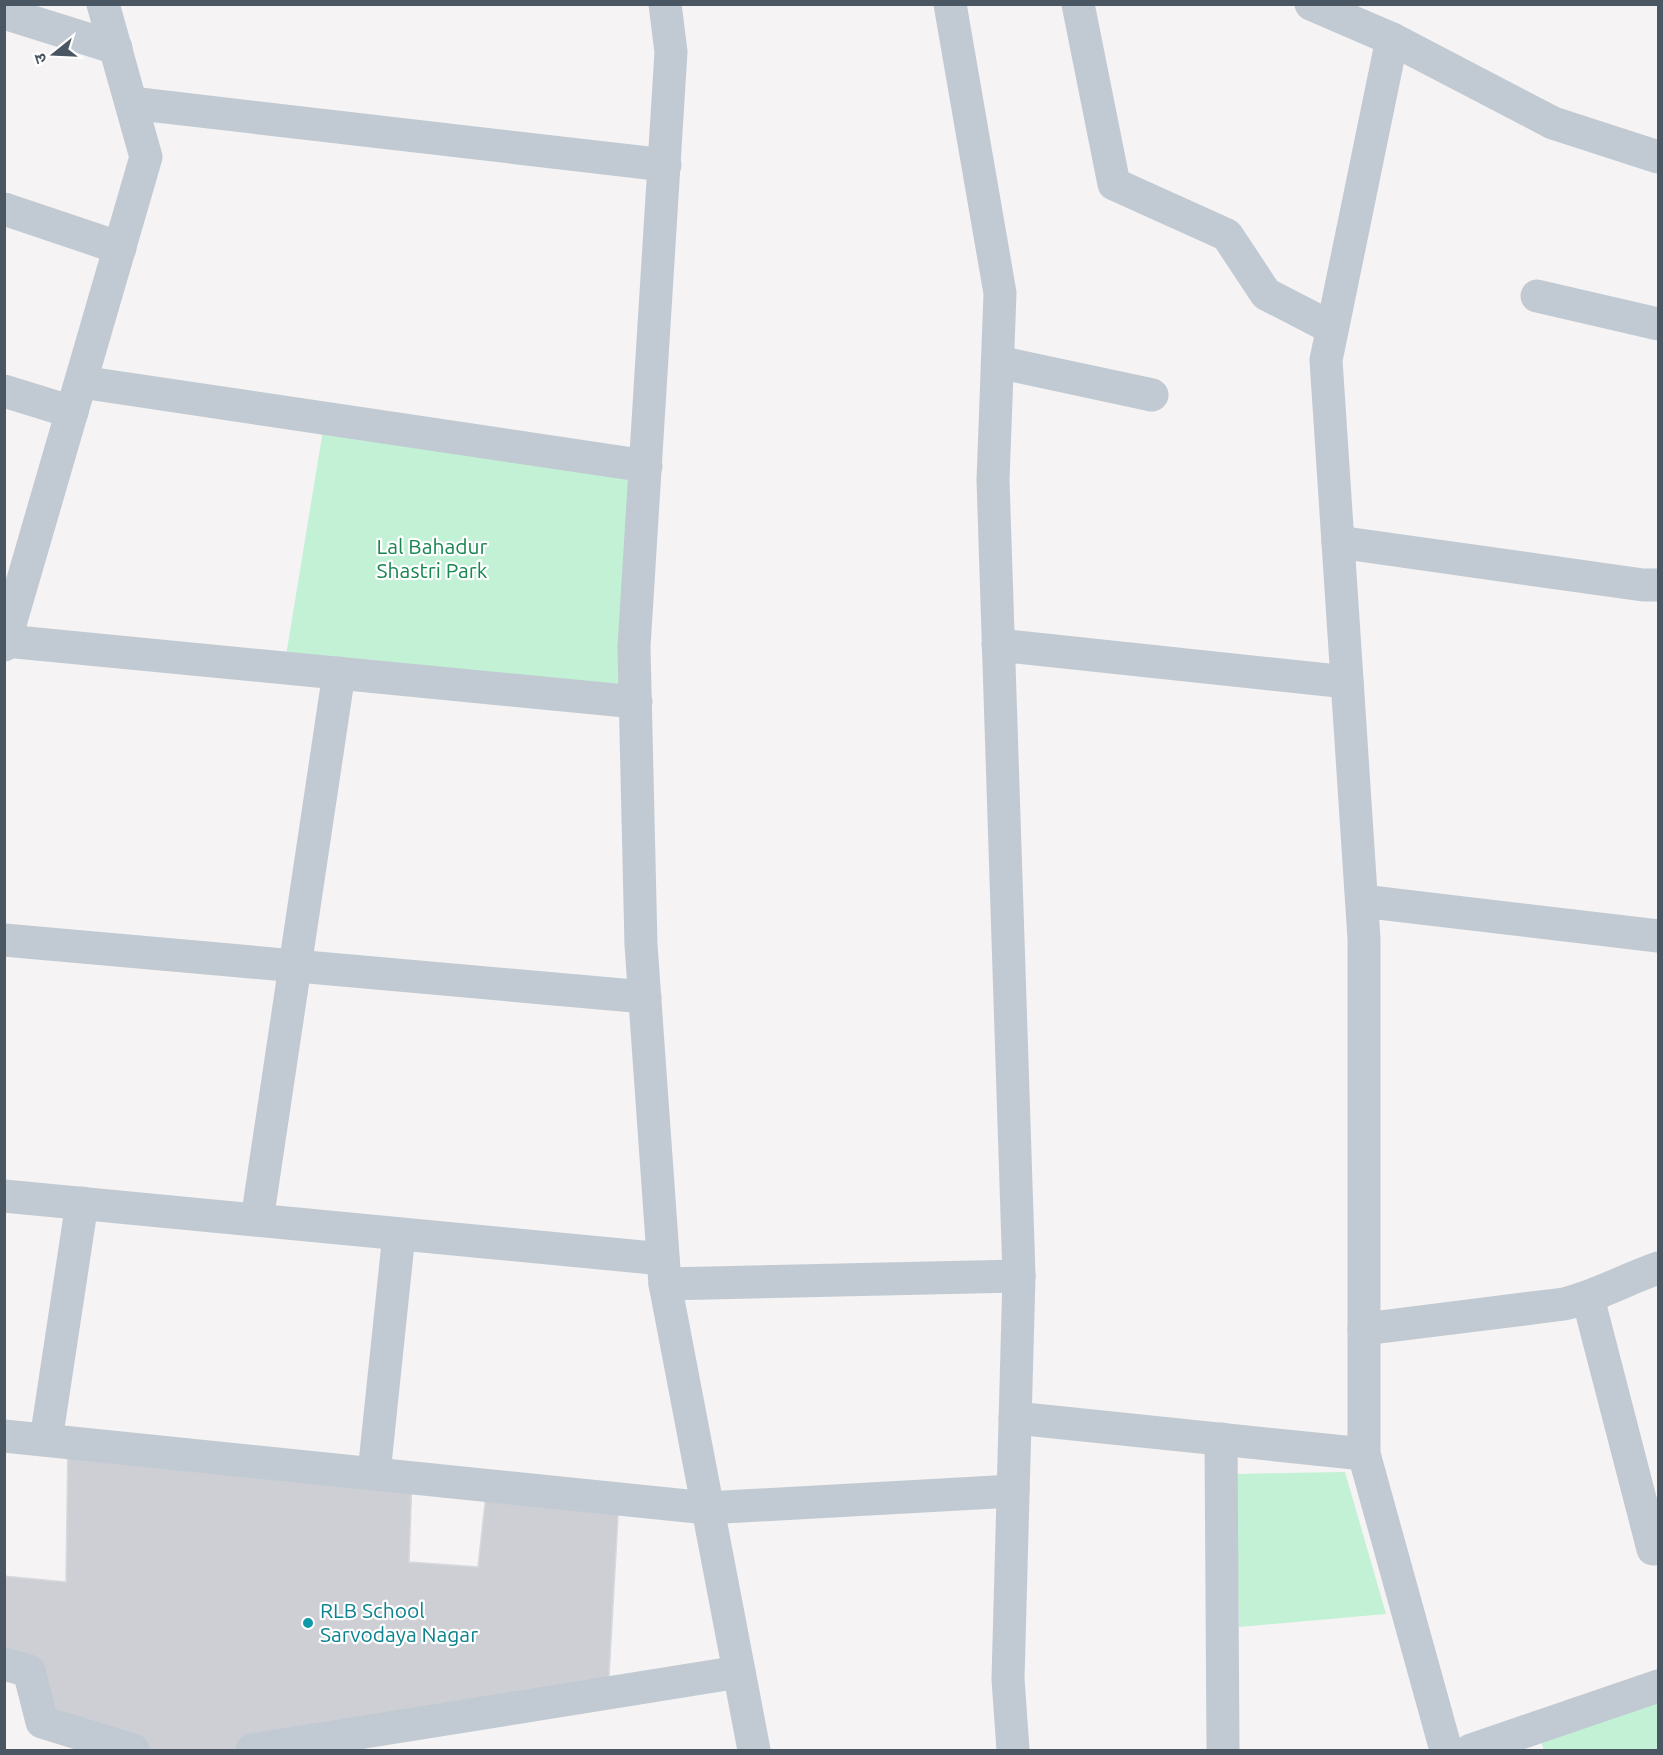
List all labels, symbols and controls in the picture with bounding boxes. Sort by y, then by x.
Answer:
north arrow [24,24,84,84]
text: उ [30,51,50,66]
park label: Lal Bahadur Shastri Park [377,534,488,582]
place label: RLB School Sarvodaya Nagar [320,1598,478,1646]
marker: RLB School Sarvodaya Nagar [301,1616,315,1630]

